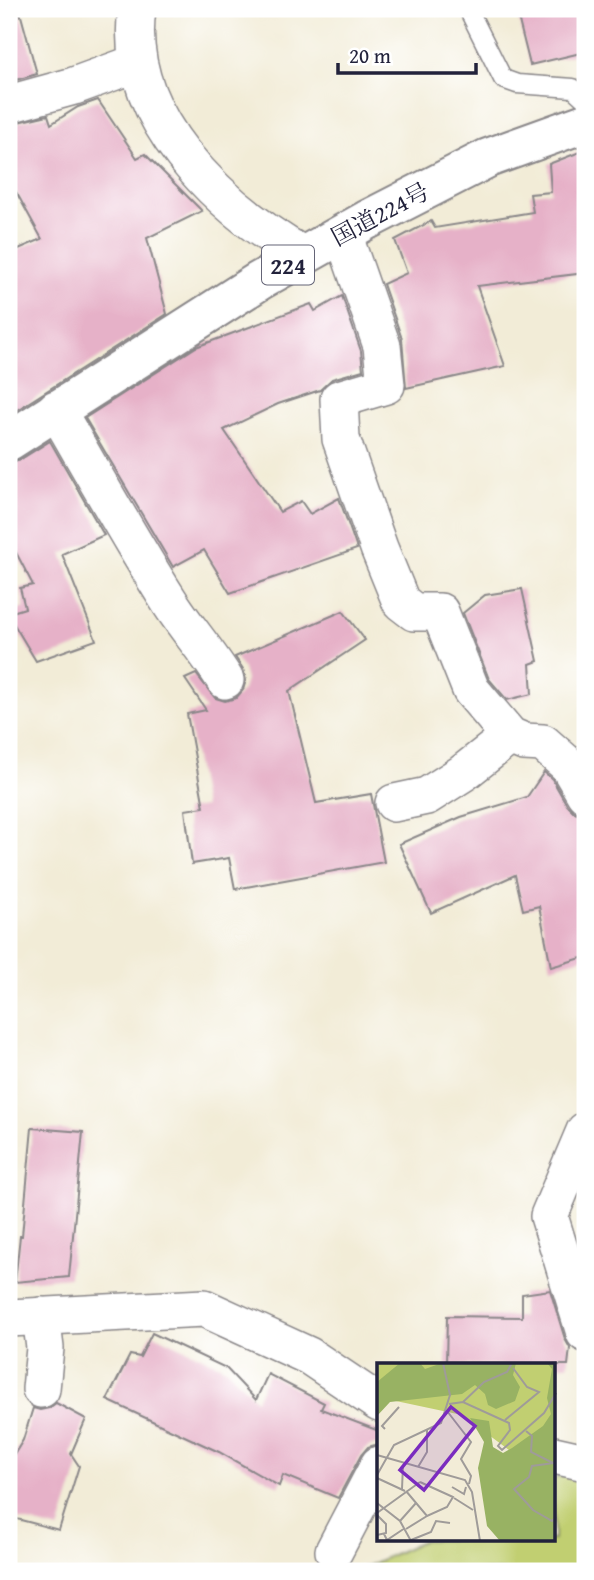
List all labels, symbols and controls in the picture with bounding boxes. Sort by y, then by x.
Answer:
scale bar [338,32,477,76]
text: 20 m [349,40,391,71]
street label: 国道224号 [325,174,435,254]
road number: 224 [262,246,314,284]
inset map [377,1363,556,1542]

